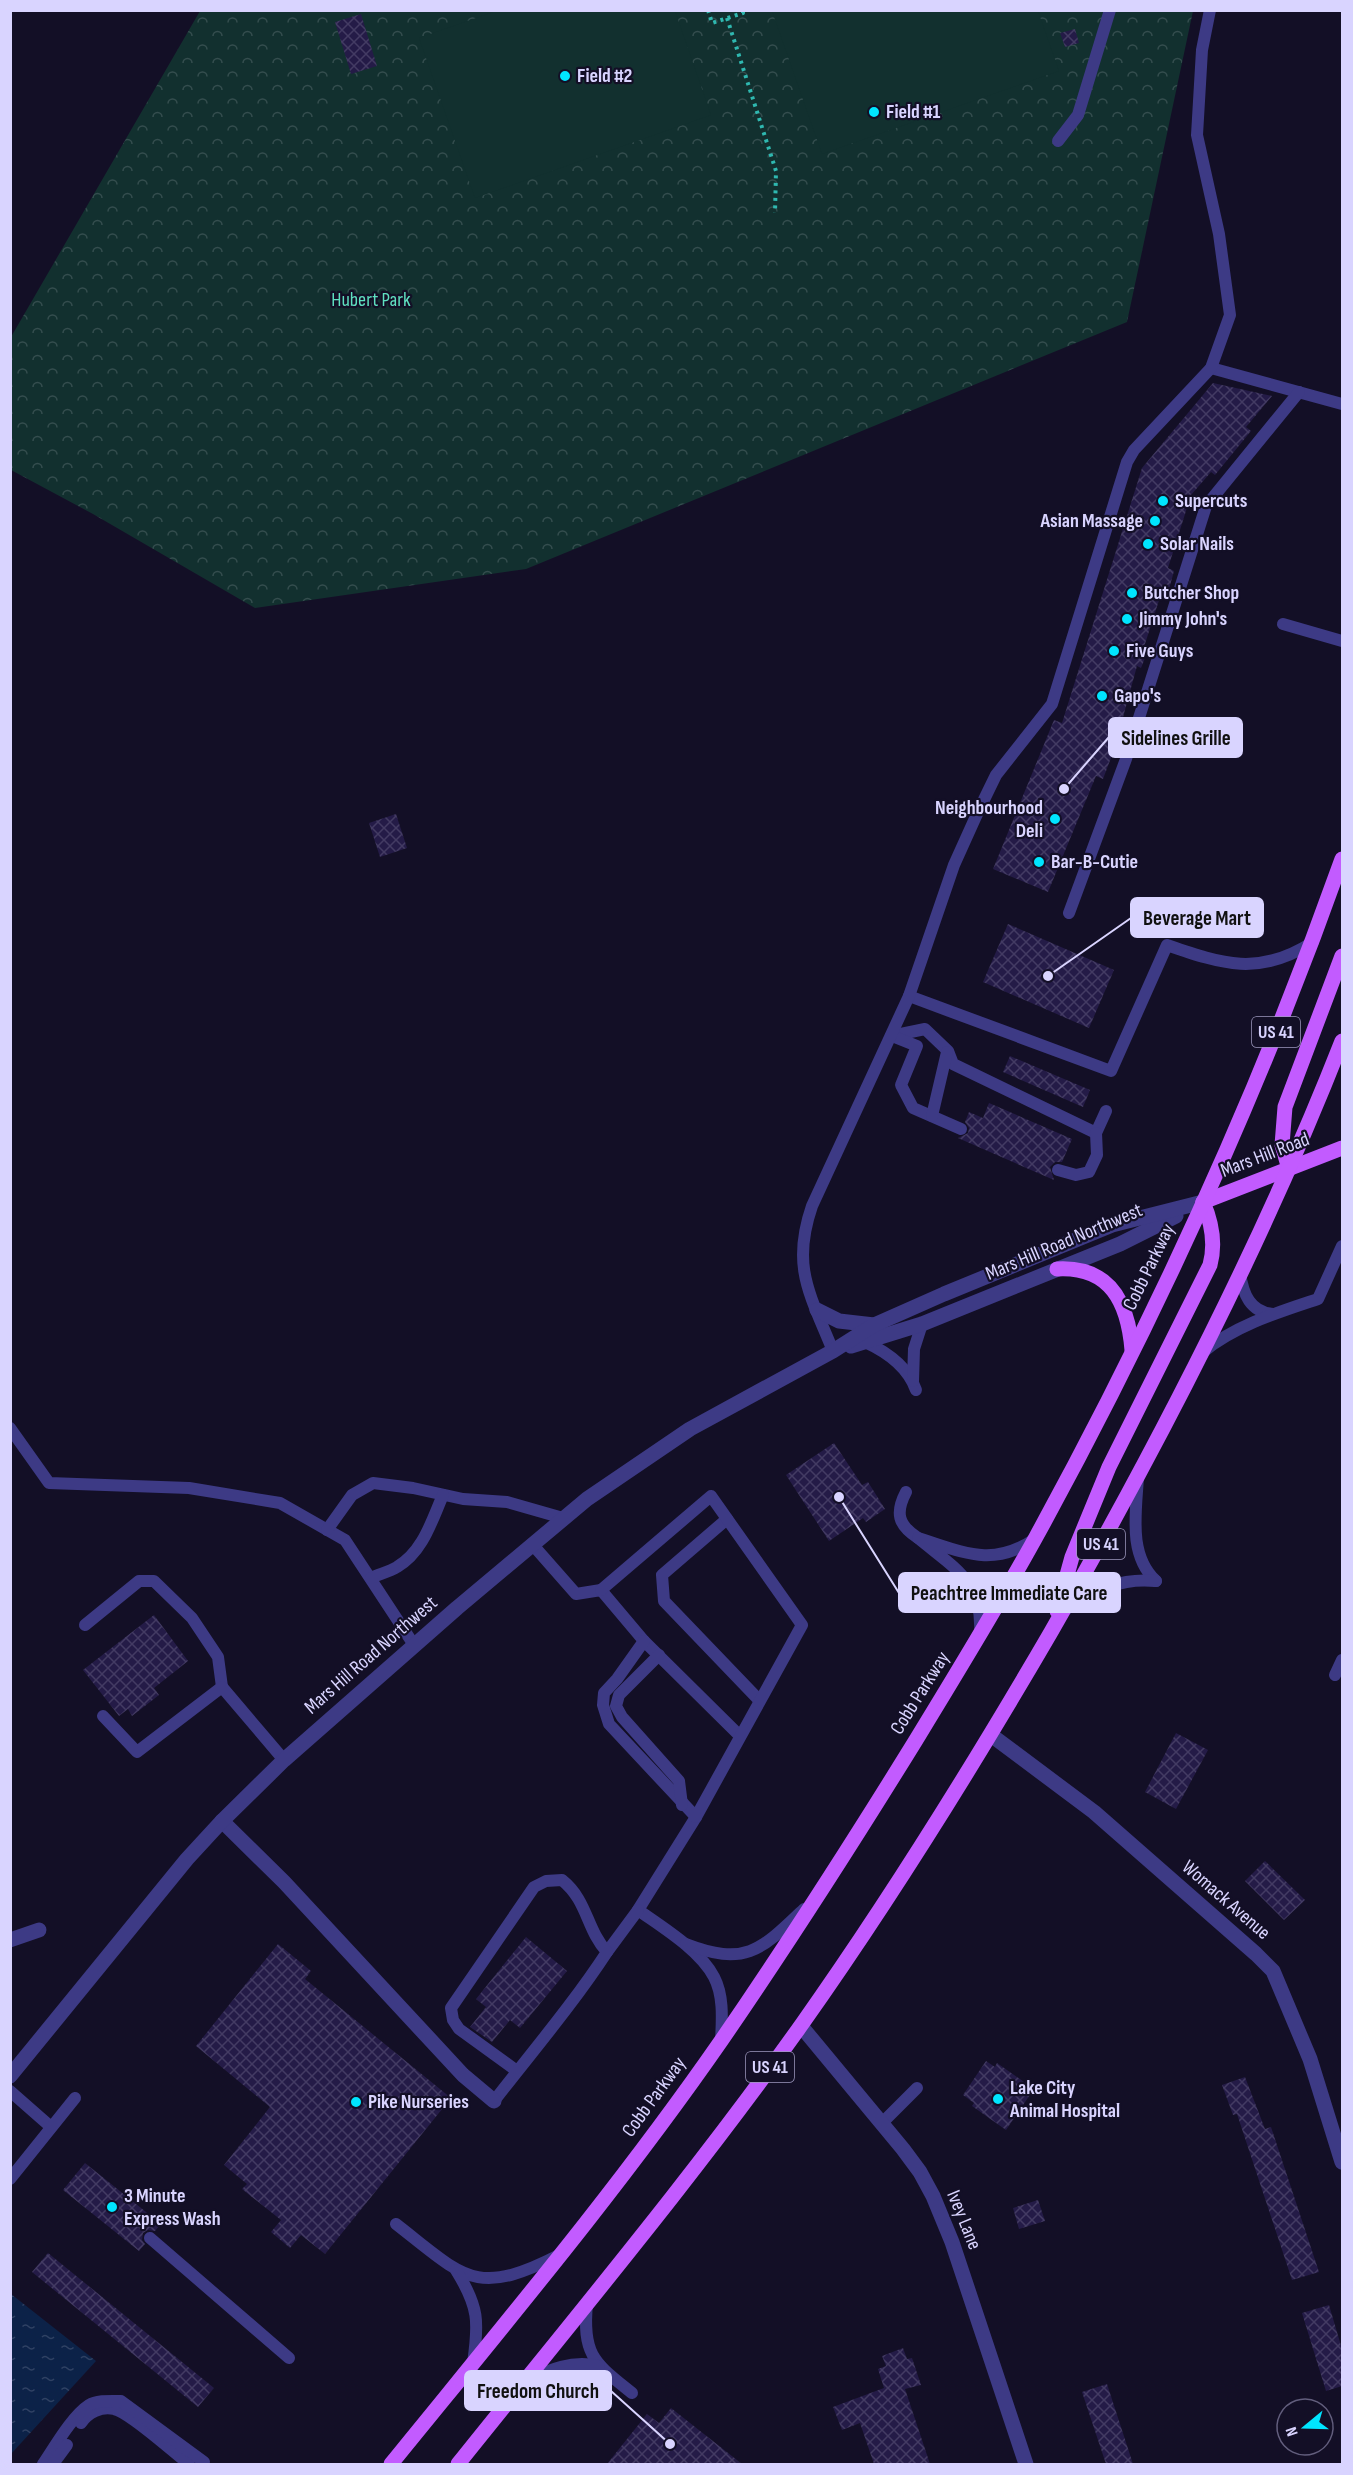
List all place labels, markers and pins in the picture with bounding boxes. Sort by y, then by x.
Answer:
place label: Field #2 [577,64,632,88]
marker: Field #2 [558,69,572,83]
place label: Field #1 [886,100,941,124]
marker: Field #1 [867,105,881,119]
place label: Supercuts [1175,489,1248,513]
marker: Supercuts [1156,494,1170,508]
place label: Asian Massage [1039,509,1143,533]
marker: Asian Massage [1148,514,1162,528]
place label: Solar Nails [1160,532,1234,556]
marker: Solar Nails [1141,537,1155,551]
place label: Butcher Shop [1144,581,1239,605]
marker: Butcher Shop [1125,586,1139,600]
place label: Jimmy John's [1138,607,1228,631]
marker: Jimmy John's [1120,612,1134,626]
place label: Five Guys [1126,639,1194,663]
marker: Five Guys [1107,644,1121,658]
place label: Gapo's [1114,684,1162,708]
marker: Gapo's [1095,689,1109,703]
callout: Sidelines Grille [1109,718,1242,757]
place label: Neighbourhood Deli [935,796,1043,843]
marker: Neighbourhood Deli [1048,812,1062,826]
place label: Bar-B-Cutie [1051,850,1138,874]
marker: Bar-B-Cutie [1032,855,1046,869]
callout: Beverage Mart [1131,898,1263,937]
callout: Peachtree Immediate Care [899,1573,1120,1612]
place label: Lake City Animal Hospital [1009,2076,1120,2123]
place label: Pike Nurseries [368,2090,469,2114]
marker: Lake City Animal Hospital [991,2092,1005,2106]
marker: Pike Nurseries [349,2095,363,2109]
place label: 3 Minute Express Wash [124,2184,221,2231]
marker: 3 Minute Express Wash [105,2200,119,2214]
callout: Freedom Church [465,2371,611,2410]

